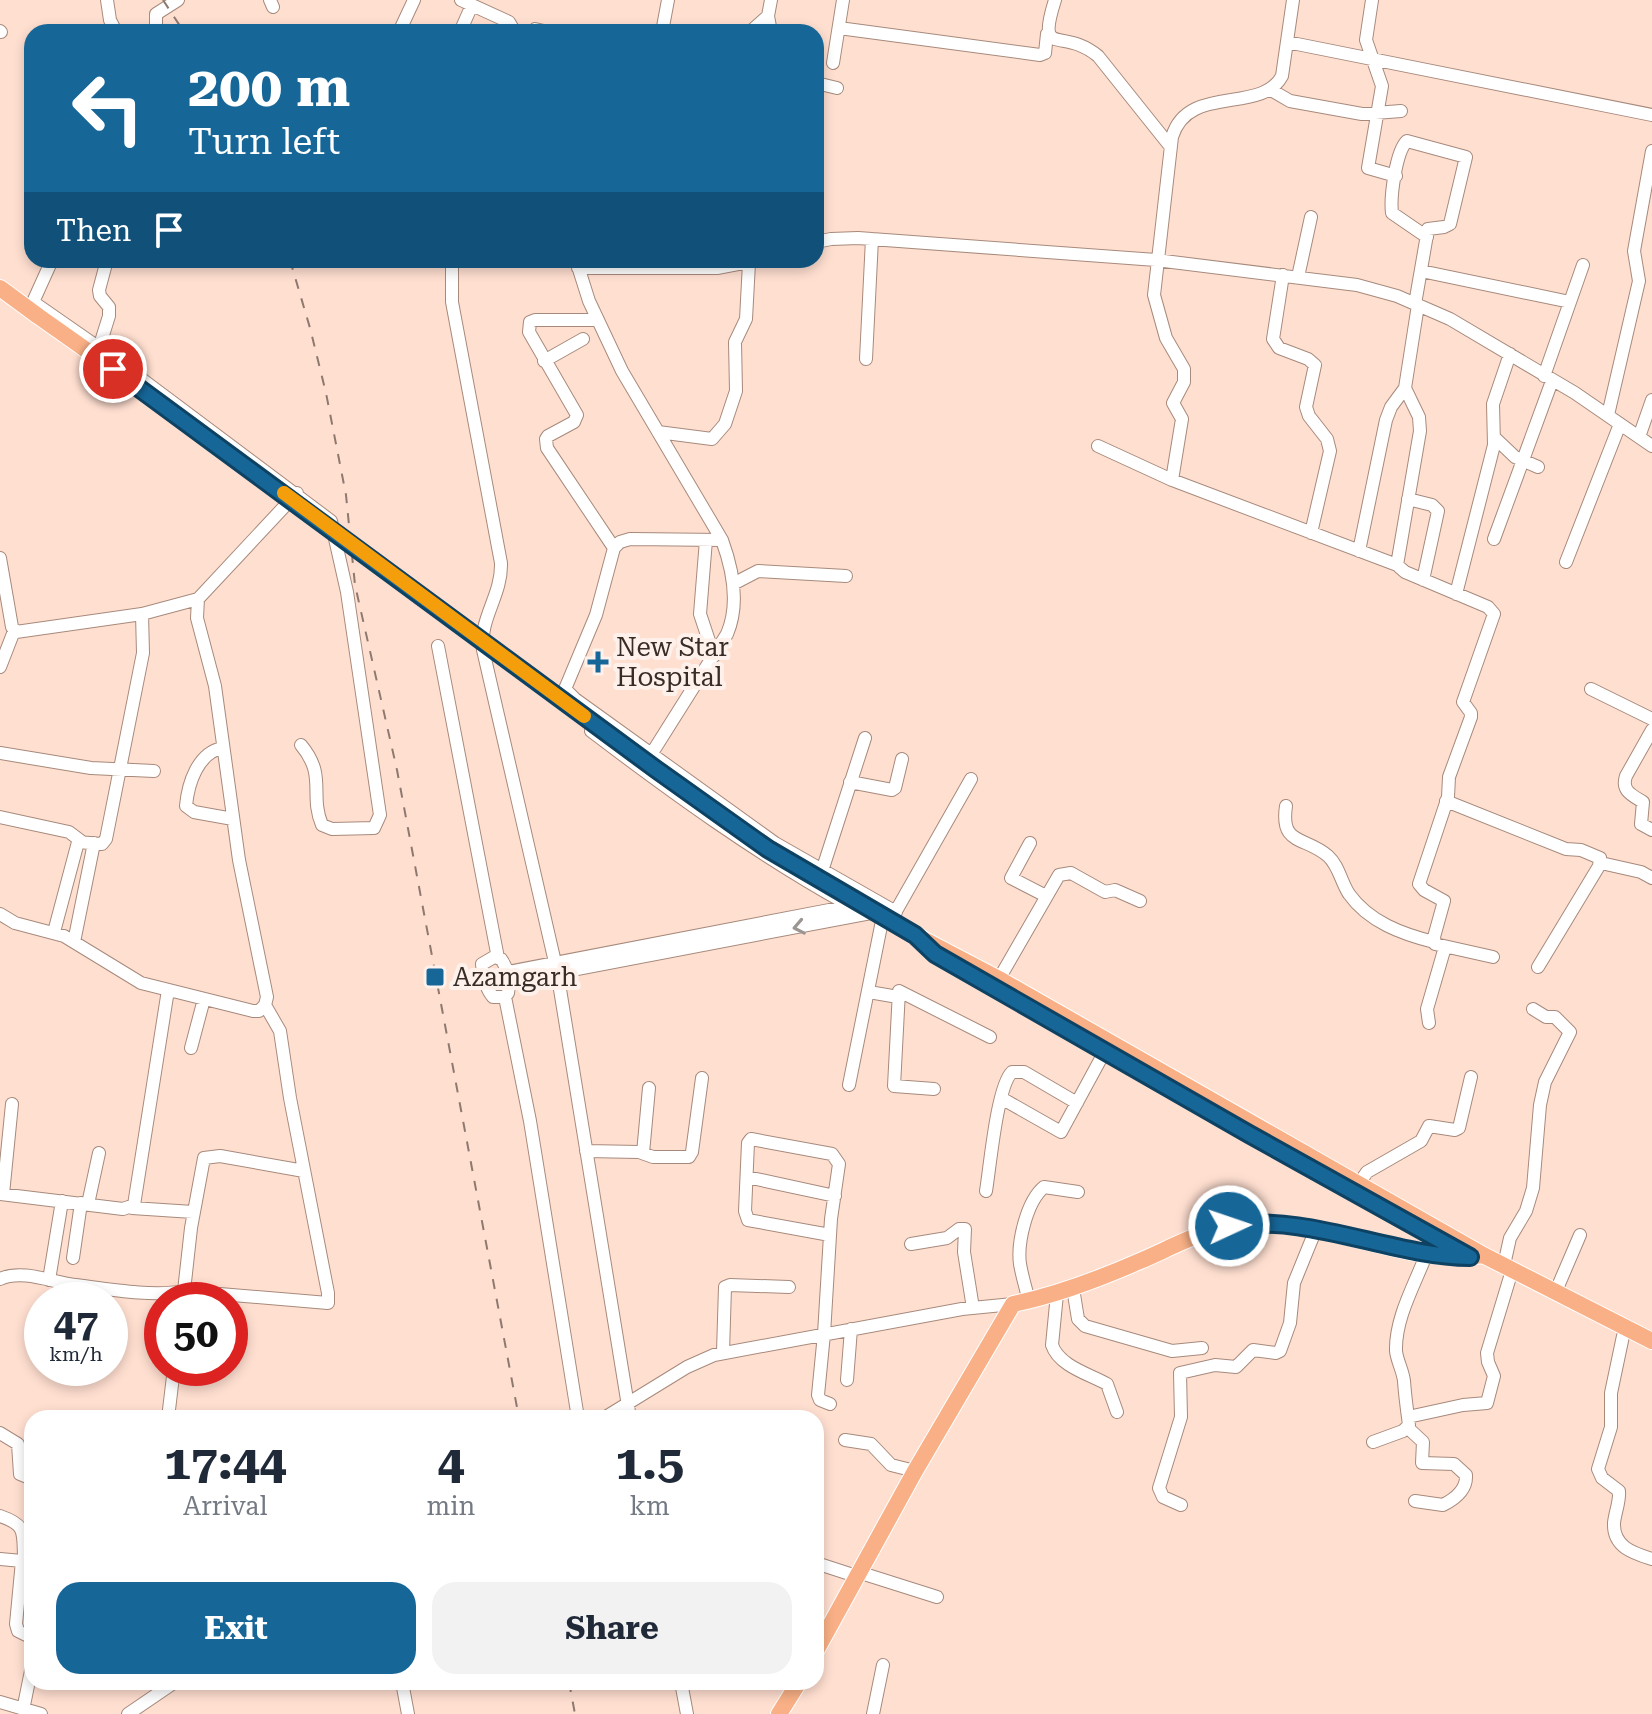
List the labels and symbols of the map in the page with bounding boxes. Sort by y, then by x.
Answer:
pin [79,335,147,403]
place label: New Star Hospital [616,632,729,692]
marker: New Star Hospital [587,651,609,673]
one-way arrow [792,918,806,935]
place label: Azamgarh [453,962,578,992]
marker: Azamgarh [424,966,446,988]
position arrow [1187,1184,1271,1268]
speed limit sign: 50 [144,1282,248,1386]

